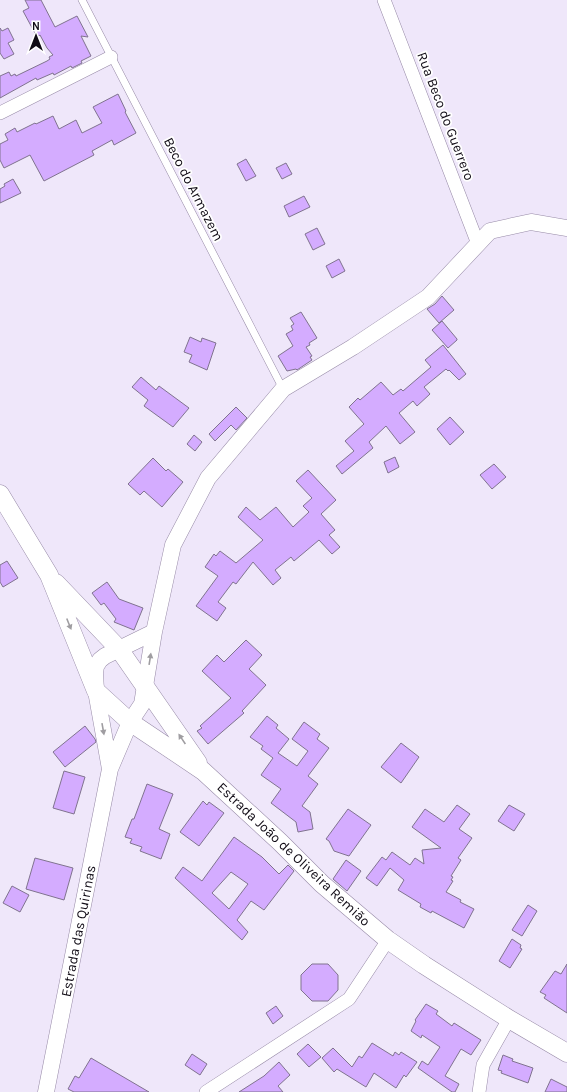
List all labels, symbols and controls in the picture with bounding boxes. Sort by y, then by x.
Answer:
north arrow [16,16,56,56]
text: N [32,20,40,33]
street label: Rua Beco do Guerrero [413,50,478,183]
street label: Beco do Armazem [160,134,227,244]
one-way arrow [65,618,72,630]
one-way arrow [147,653,153,665]
one-way arrow [100,723,106,736]
one-way arrow [178,733,185,745]
street label: Estrada João de Oliveira Remião [213,779,374,930]
street label: Estrada das Quirinas [57,864,100,998]

